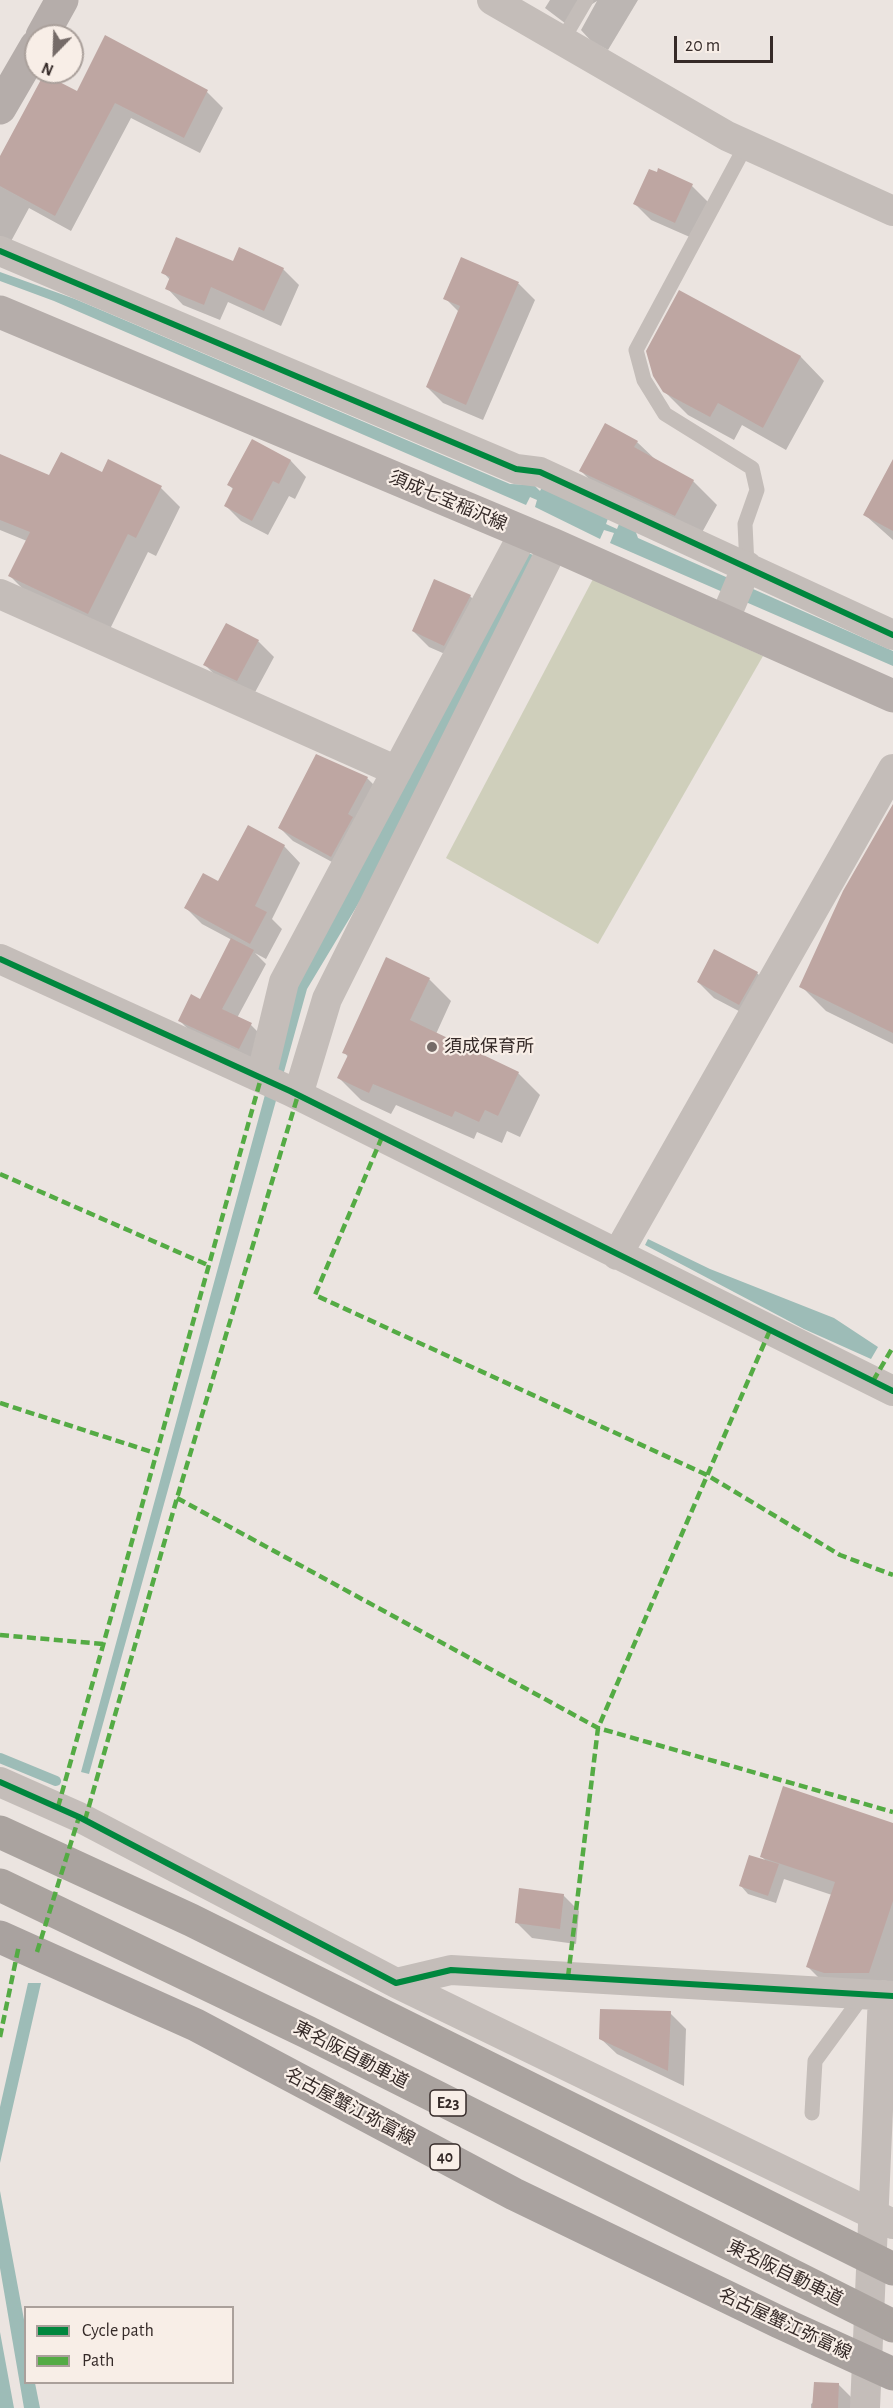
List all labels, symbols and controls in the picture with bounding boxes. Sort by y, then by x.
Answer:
north arrow [24,24,84,84]
scale bar [677,24,776,62]
text: 20 m [685,37,720,55]
text: N [40,59,56,78]
street label: 須成七宝稲沢線 [386,466,510,536]
place label: 須成保育所 [444,1036,534,1058]
marker: 須成保育所 [425,1040,439,1054]
street label: 東名阪自動車道 [290,2017,412,2093]
street label: 名古屋蟹江弥富線 [281,2064,419,2150]
road number: E23 [430,2090,466,2116]
road number: 40 [430,2144,460,2170]
street label: 東名阪自動車道 [724,2236,846,2310]
street label: 名古屋蟹江弥富線 [715,2284,855,2364]
legend [24,2306,234,2384]
text: Cycle path [82,2322,154,2340]
text: Path [82,2352,114,2370]

